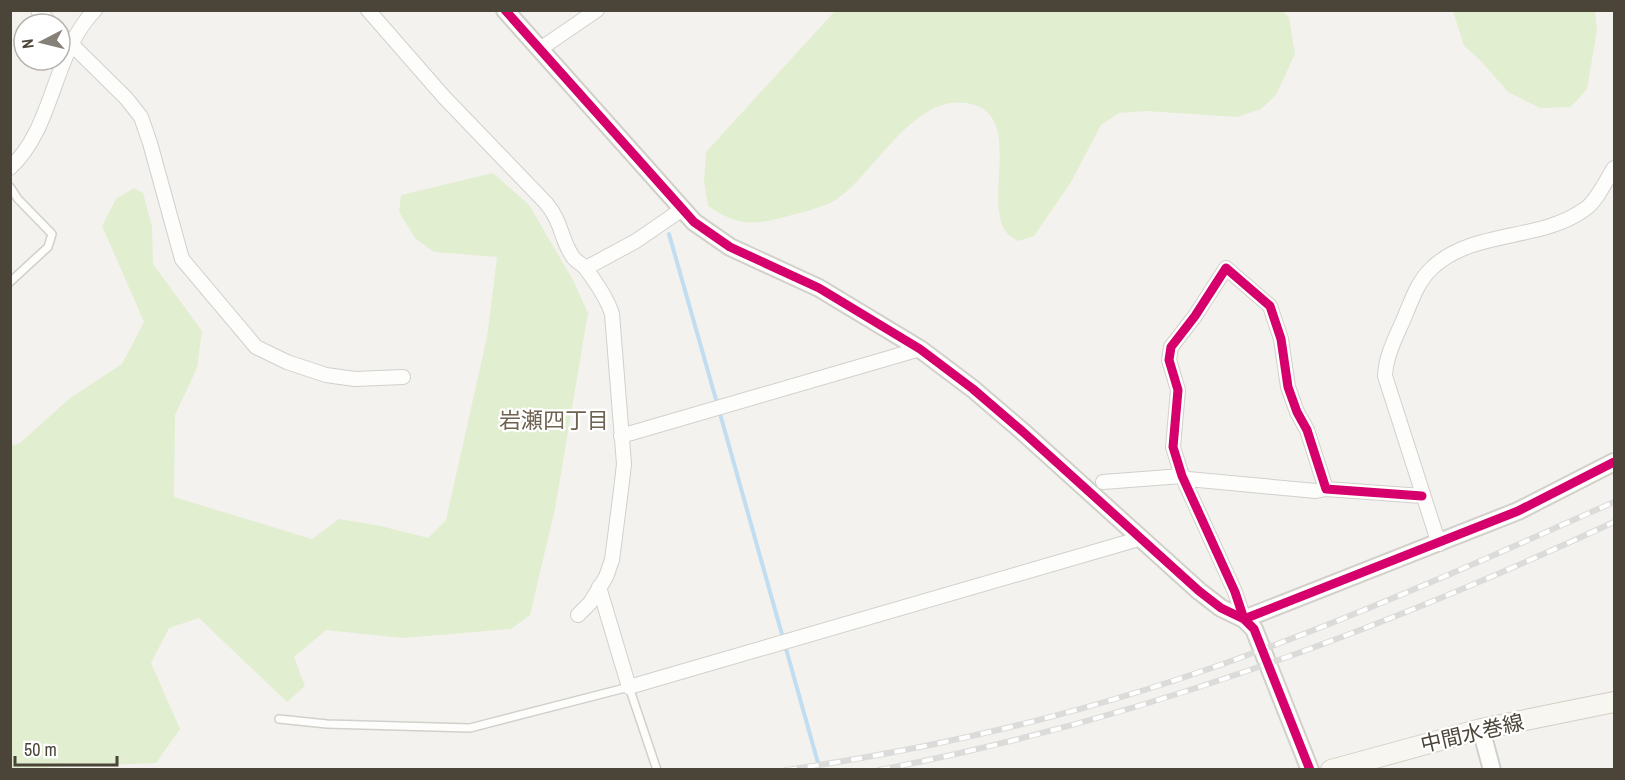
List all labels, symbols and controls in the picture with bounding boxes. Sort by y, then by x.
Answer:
north arrow [12,12,72,72]
text: N [16,38,39,50]
district label: 岩瀬四丁目 [499,405,609,435]
street label: 中間水巻線 [1418,707,1526,759]
scale bar [15,729,117,767]
text: 50 m [24,737,57,762]

